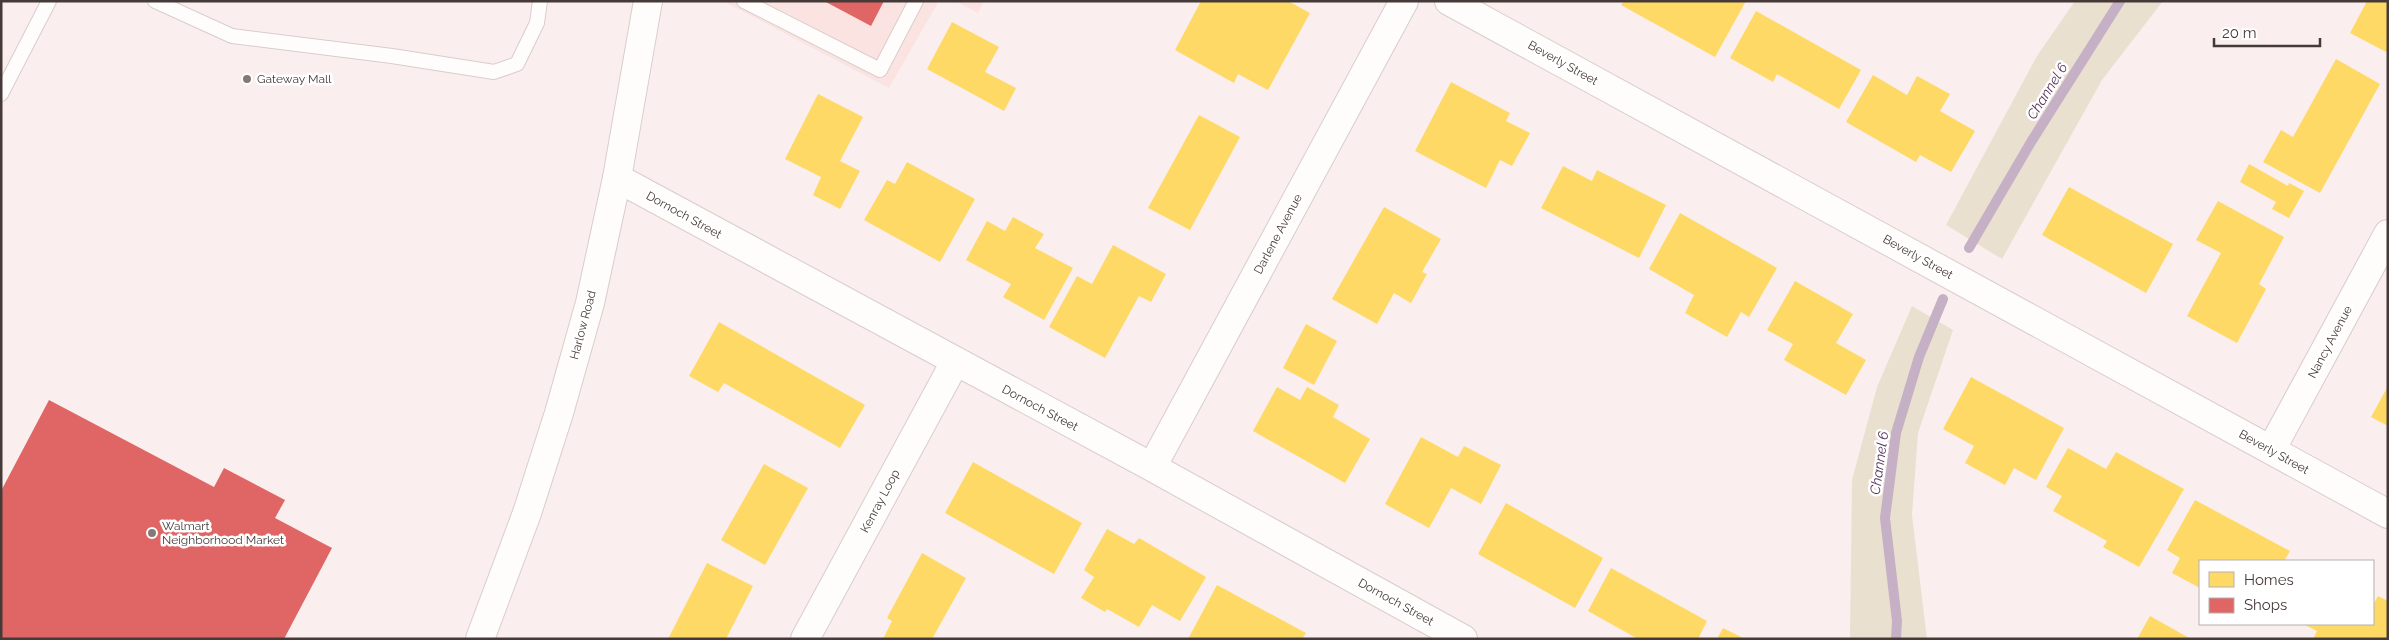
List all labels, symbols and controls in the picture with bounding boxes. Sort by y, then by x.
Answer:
scale bar [2214,15,2320,47]
text: 20 m [2222,24,2257,42]
street label: Beverly Street [1526,38,1600,88]
water label: Channel 6 [2023,59,2071,122]
place label: Gateway Mall [257,72,332,86]
marker: Gateway Mall [241,73,253,85]
street label: Dornoch Street [644,189,724,241]
street label: Darlene Avenue [1251,192,1305,276]
street label: Beverly Street [1881,232,1955,282]
street label: Harlow Road [567,289,599,361]
street label: Nancy Avenue [2305,303,2355,381]
street label: Dornoch Street [1000,382,1080,434]
street label: Beverly Street [2237,427,2311,477]
water label: Channel 6 [1867,430,1891,496]
street label: Kenray Loop [857,467,903,535]
place label: Walmart Neighborhood Market [162,519,284,547]
marker: Walmart Neighborhood Market [146,527,158,539]
legend [2199,560,2374,625]
text: Homes [2244,571,2294,589]
street label: Dornoch Street [1356,576,1436,628]
text: Shops [2244,596,2287,614]

